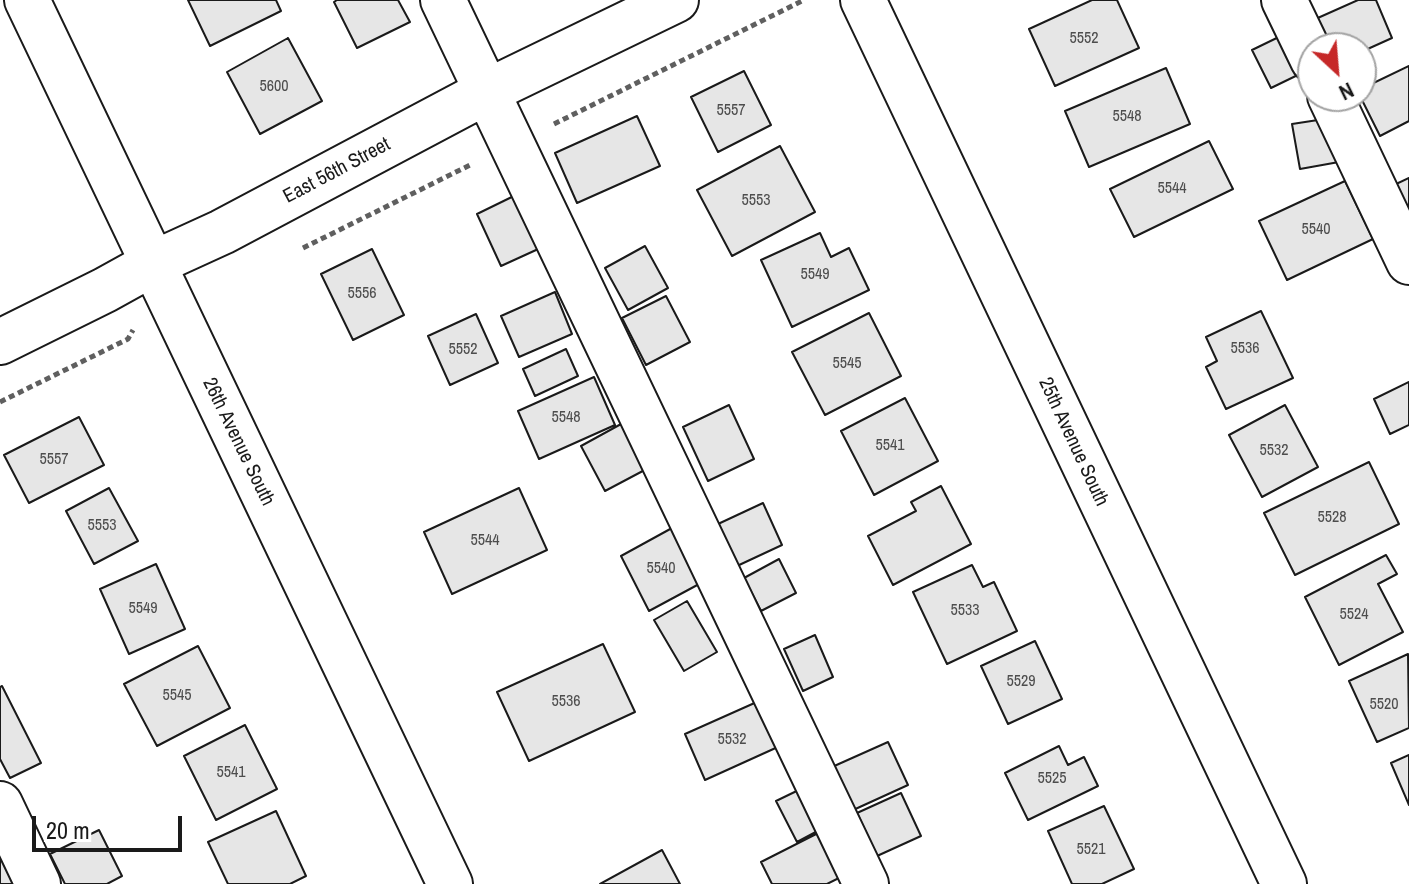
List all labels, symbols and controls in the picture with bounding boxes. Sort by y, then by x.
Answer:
house number: 5552 [1069,29,1099,49]
north arrow [1297,32,1377,112]
text: N [1334,75,1359,108]
house number: 5600 [259,77,289,97]
house number: 5557 [716,101,746,121]
house number: 5548 [1112,107,1142,127]
street label: East 56th Street [279,133,395,209]
house number: 5544 [1157,179,1187,199]
house number: 5553 [741,191,771,211]
house number: 5540 [1301,220,1331,240]
house number: 5549 [800,265,830,285]
house number: 5556 [347,284,377,304]
house number: 5536 [1230,339,1260,359]
house number: 5552 [448,340,478,360]
house number: 5545 [832,354,862,374]
street label: 26th Avenue South [197,374,279,510]
street label: 25th Avenue South [1033,374,1113,510]
house number: 5548 [551,408,581,428]
house number: 5541 [875,436,905,456]
house number: 5532 [1259,441,1289,461]
house number: 5557 [39,450,69,470]
house number: 5528 [1317,508,1347,528]
house number: 5553 [87,516,117,536]
house number: 5544 [470,531,500,551]
house number: 5540 [646,559,676,579]
house number: 5549 [128,599,158,619]
house number: 5533 [950,601,980,621]
house number: 5524 [1339,605,1369,625]
house number: 5529 [1006,672,1036,692]
house number: 5545 [162,686,192,706]
house number: 5536 [551,692,581,712]
house number: 5520 [1369,695,1399,715]
house number: 5532 [717,730,747,750]
house number: 5541 [216,763,246,783]
house number: 5525 [1037,769,1067,789]
scale bar [36,800,186,850]
text: 20 m [46,814,90,846]
house number: 5521 [1076,840,1106,860]

